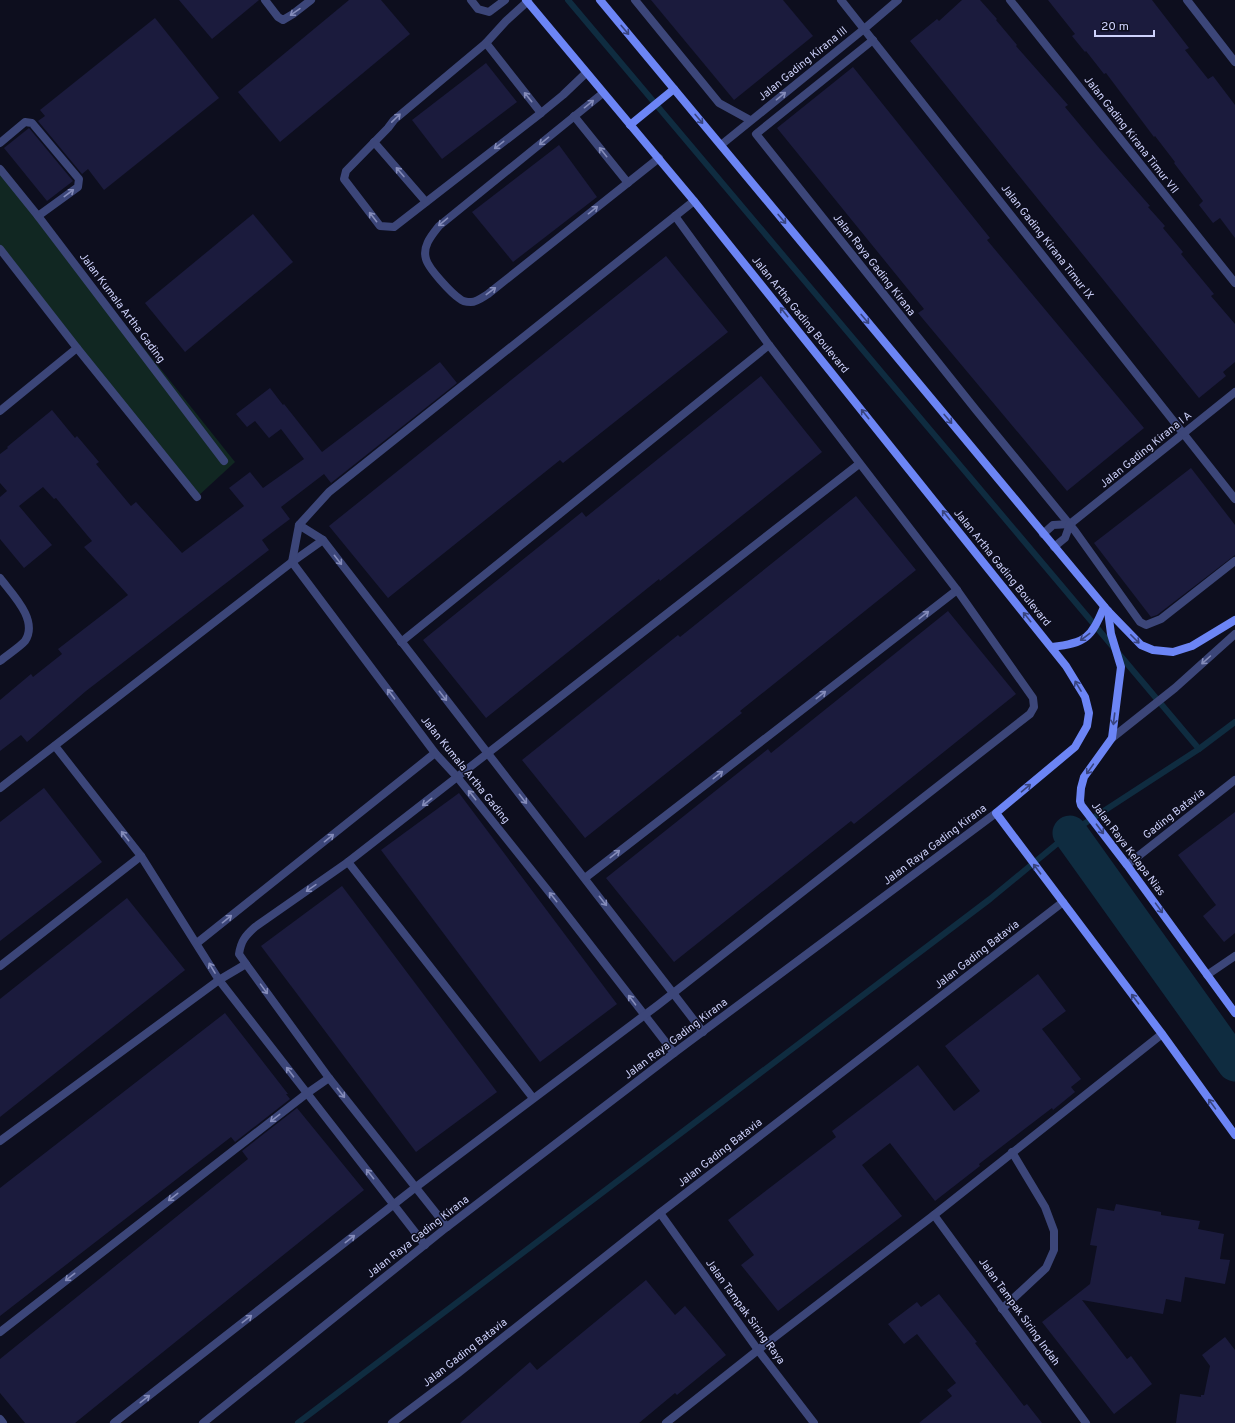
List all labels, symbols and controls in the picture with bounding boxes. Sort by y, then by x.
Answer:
one-way arrow [290,8,301,16]
scale bar [1095,12,1154,38]
text: 20 m [1101,19,1129,35]
street label: Jalan Gading Kirana III [755,24,851,104]
one-way arrow [621,25,630,35]
street label: Jalan Gading Kirana Timur VII [1081,73,1181,197]
one-way arrow [524,91,533,102]
one-way arrow [775,91,786,100]
one-way arrow [583,100,594,109]
one-way arrow [694,113,703,124]
one-way arrow [391,114,401,123]
one-way arrow [539,136,549,145]
one-way arrow [493,141,504,149]
one-way arrow [599,147,608,158]
one-way arrow [395,167,405,177]
street label: Jalan Gading Kirana Timur IX [998,181,1097,303]
one-way arrow [63,189,74,197]
one-way arrow [587,206,598,215]
street label: Jalan Raya Gading Kirana [830,211,918,319]
one-way arrow [369,212,377,223]
one-way arrow [778,213,786,224]
one-way arrow [438,218,448,227]
street label: Jalan Kumala Artha Gading [76,250,168,366]
street label: Jalan Artha Gading Boulevard [748,254,852,376]
one-way arrow [485,287,496,296]
one-way arrow [779,307,788,318]
one-way arrow [860,313,869,324]
one-way arrow [860,408,869,419]
street label: Jalan Gading Kirana I A [1097,409,1195,491]
one-way arrow [943,413,952,424]
street label: Jalan Artha Gading Boulevard [950,507,1054,629]
one-way arrow [942,510,950,521]
one-way arrow [333,554,342,565]
one-way arrow [918,611,929,620]
one-way arrow [1023,611,1032,622]
one-way arrow [1080,633,1091,642]
one-way arrow [1130,634,1140,644]
one-way arrow [1201,656,1211,665]
one-way arrow [1073,680,1081,692]
one-way arrow [387,688,395,699]
one-way arrow [439,690,447,701]
one-way arrow [815,691,826,699]
one-way arrow [1110,712,1118,725]
street label: Jalan Kumala Artha Gading [417,713,513,827]
one-way arrow [1086,763,1094,774]
one-way arrow [713,770,724,779]
one-way arrow [1021,783,1031,792]
street label: Gading Batavia [1140,785,1208,842]
one-way arrow [467,790,476,801]
one-way arrow [518,793,527,804]
one-way arrow [421,797,432,806]
street label: Jalan Raya Kelapa Nias [1088,799,1168,899]
street label: Jalan Raya Gading Kirana [880,801,990,889]
one-way arrow [1096,824,1104,835]
one-way arrow [121,830,129,841]
one-way arrow [323,833,334,842]
one-way arrow [610,850,621,858]
one-way arrow [1033,863,1041,874]
one-way arrow [306,884,317,892]
one-way arrow [549,891,557,902]
one-way arrow [598,896,607,907]
one-way arrow [1154,902,1163,913]
one-way arrow [222,914,233,923]
street label: Jalan Gading Batavia [932,917,1022,993]
one-way arrow [207,962,215,974]
one-way arrow [259,983,268,994]
one-way arrow [628,994,636,1005]
one-way arrow [1131,994,1140,1005]
street label: Jalan Raya Gading Kirana [621,995,731,1083]
one-way arrow [285,1066,294,1077]
one-way arrow [336,1088,345,1098]
one-way arrow [1208,1099,1216,1110]
one-way arrow [270,1113,281,1122]
street label: Jalan Gading Batavia [675,1115,765,1191]
one-way arrow [365,1169,374,1180]
one-way arrow [167,1193,178,1202]
street label: Jalan Raya Gading Kirana [364,1193,472,1281]
one-way arrow [344,1235,355,1243]
street label: Jalan Tampak Siring Indah [975,1255,1063,1369]
street label: Jalan Tampak Siring Raya [702,1257,788,1367]
one-way arrow [65,1273,76,1281]
one-way arrow [242,1315,253,1323]
street label: Jalan Gading Batavia [420,1315,510,1391]
one-way arrow [139,1395,150,1403]

